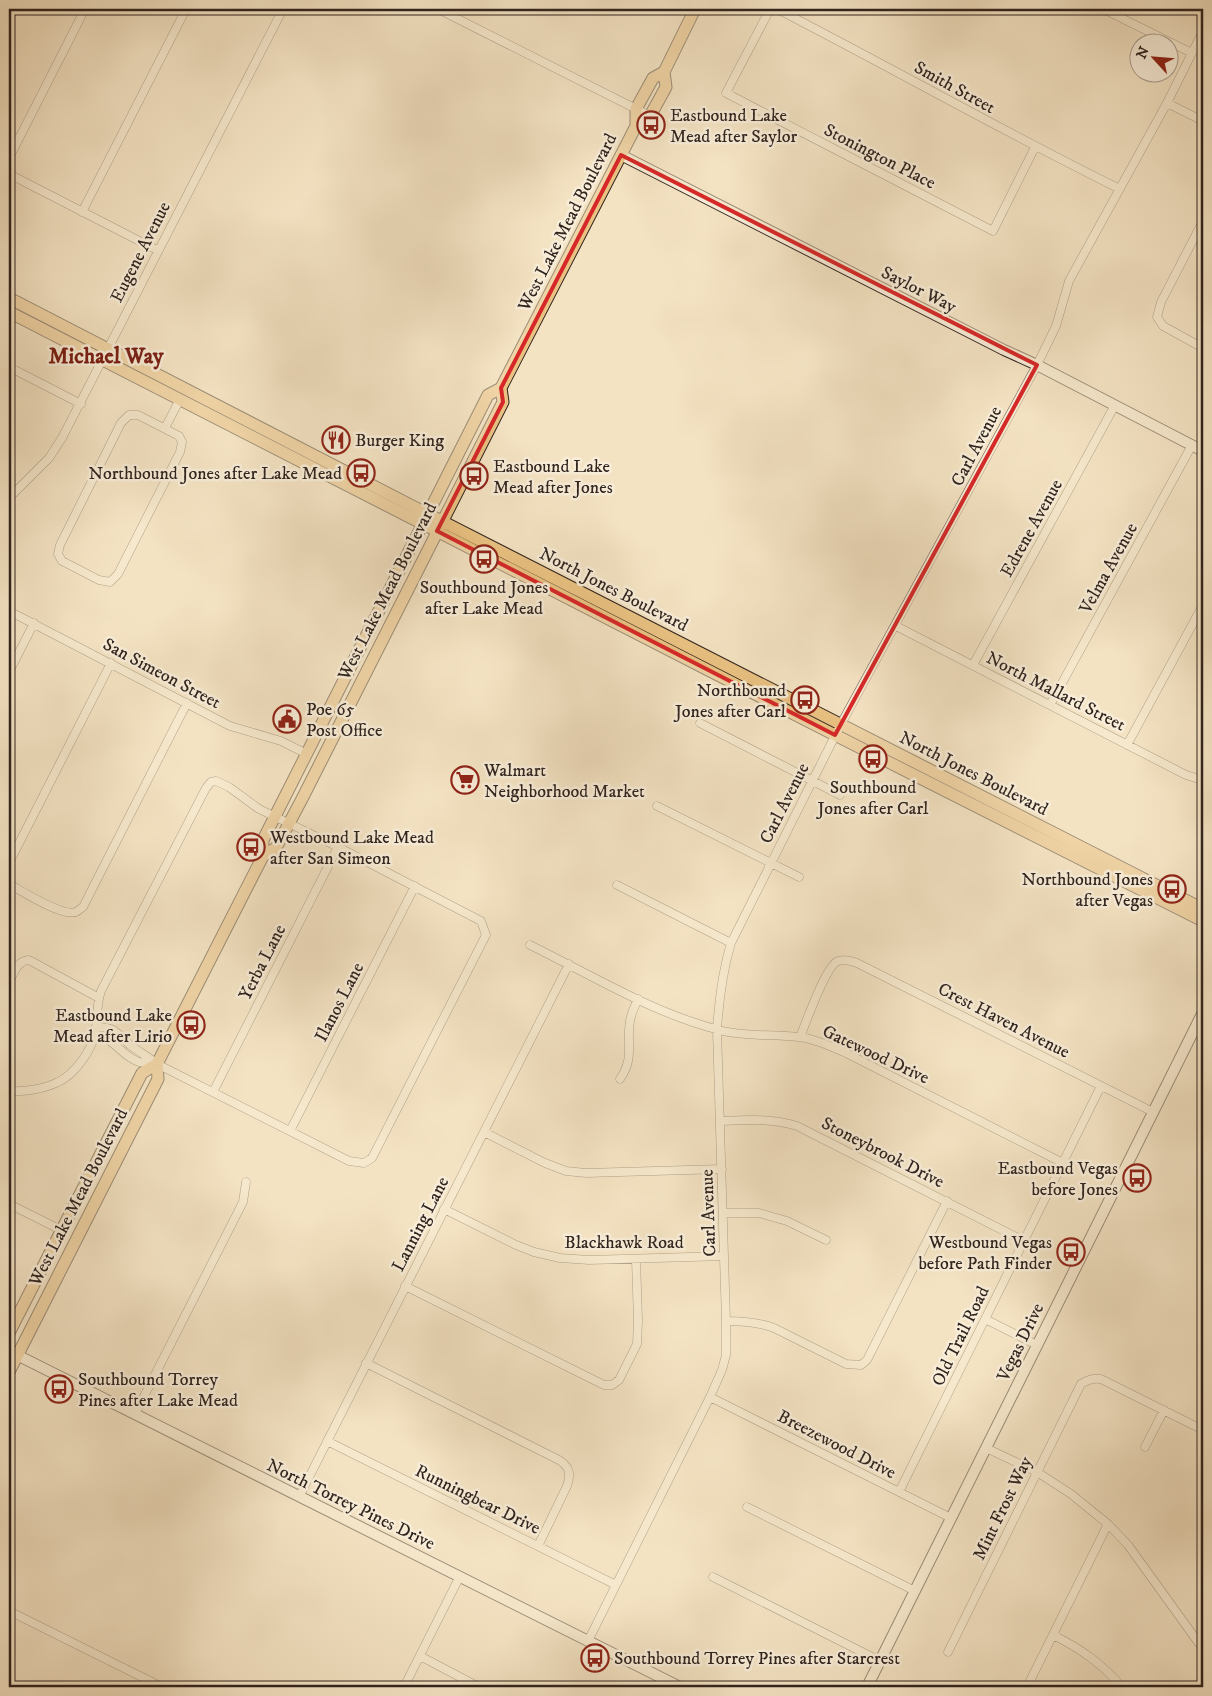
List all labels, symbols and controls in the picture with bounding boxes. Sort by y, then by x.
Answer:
north arrow [1130,32,1180,82]
text: N [1133,43,1154,62]
street label: Smith Street [910,57,999,119]
place label: Eastbound Lake Mead after Saylor [670,105,798,148]
bus stop icon: Eastbound Lake Mead after Saylor [636,110,666,140]
street label: Stonington Place [820,119,939,195]
street label: West Lake Mead Boulevard [513,130,622,316]
street label: Eugene Avenue [106,198,176,307]
street label: Saylor Way [877,262,960,318]
district label: Michael Way [48,343,164,370]
street label: Carl Avenue [947,403,1007,490]
restaurant icon: Burger King [321,425,351,455]
place label: Burger King [355,430,444,452]
place label: Eastbound Lake Mead after Jones [493,456,613,499]
bus stop icon: Northbound Jones after Lake Mead [346,458,376,488]
bus stop icon: Eastbound Lake Mead after Jones [459,461,489,491]
place label: Northbound Jones after Lake Mead [89,463,342,485]
street label: Edrene Avenue [996,476,1068,581]
street label: West Lake Mead Boulevard [333,499,442,685]
street label: Velma Avenue [1074,519,1143,619]
street label: North Jones Boulevard [536,543,692,637]
bus stop icon: Southbound Jones after Lake Mead [469,544,499,574]
place label: Southbound Jones after Lake Mead [420,577,548,620]
street label: San Simeon Street [99,634,224,714]
street label: North Mallard Street [982,647,1129,737]
place label: Northbound Jones after Carl [673,680,787,723]
bus stop icon: Northbound Jones after Carl [790,685,820,715]
place label: Poe 65 Post Office [306,699,383,742]
public building icon: Poe 65 Post Office [272,704,302,734]
street label: North Jones Boulevard [896,727,1052,821]
bus stop icon: Southbound Jones after Carl [858,744,888,774]
place label: Walmart Neighborhood Market [483,760,645,803]
street label: Carl Avenue [755,760,815,847]
supermarket icon: Walmart Neighborhood Market [450,765,480,795]
place label: Southbound Jones after Carl [815,777,929,820]
place label: Westbound Lake Mead after San Simeon [269,827,434,870]
bus stop icon: Westbound Lake Mead after San Simeon [236,832,266,862]
place label: Northbound Jones after Vegas [1022,869,1153,912]
bus stop icon: Northbound Jones after Vegas [1157,874,1187,904]
street label: Yerba Lane [235,921,291,1004]
street label: Ilanos Lane [311,959,369,1046]
street label: Crest Haven Avenue [934,978,1073,1064]
place label: Eastbound Lake Mead after Lirio [53,1005,172,1048]
bus stop icon: Eastbound Lake Mead after Lirio [176,1010,206,1040]
street label: Gatewood Drive [819,1021,933,1089]
street label: West Lake Mead Boulevard [24,1105,133,1291]
street label: Stoneybrook Drive [818,1113,948,1193]
place label: Eastbound Vegas before Jones [997,1158,1118,1201]
bus stop icon: Eastbound Vegas before Jones [1122,1163,1152,1193]
street label: Carl Avenue [696,1169,722,1257]
street label: Lanning Lane [388,1173,454,1276]
street label: Blackhawk Road [564,1232,684,1254]
place label: Westbound Vegas before Path Finder [918,1232,1052,1275]
bus stop icon: Westbound Vegas before Path Finder [1056,1237,1086,1267]
street label: Old Trail Road [927,1283,994,1390]
street label: Vegas Drive [992,1300,1049,1386]
place label: Southbound Torrey Pines after Lake Mead [78,1369,238,1412]
bus stop icon: Southbound Torrey Pines after Lake Mead [44,1374,74,1404]
street label: Breezewood Drive [774,1406,899,1484]
street label: Mint Frost Way [968,1453,1038,1564]
street label: North Torrey Pines Drive [263,1455,438,1555]
street label: Runningbear Drive [411,1460,544,1540]
bus stop icon: Southbound Torrey Pines after Starcrest [580,1643,610,1673]
place label: Southbound Torrey Pines after Starcrest [614,1648,900,1670]

